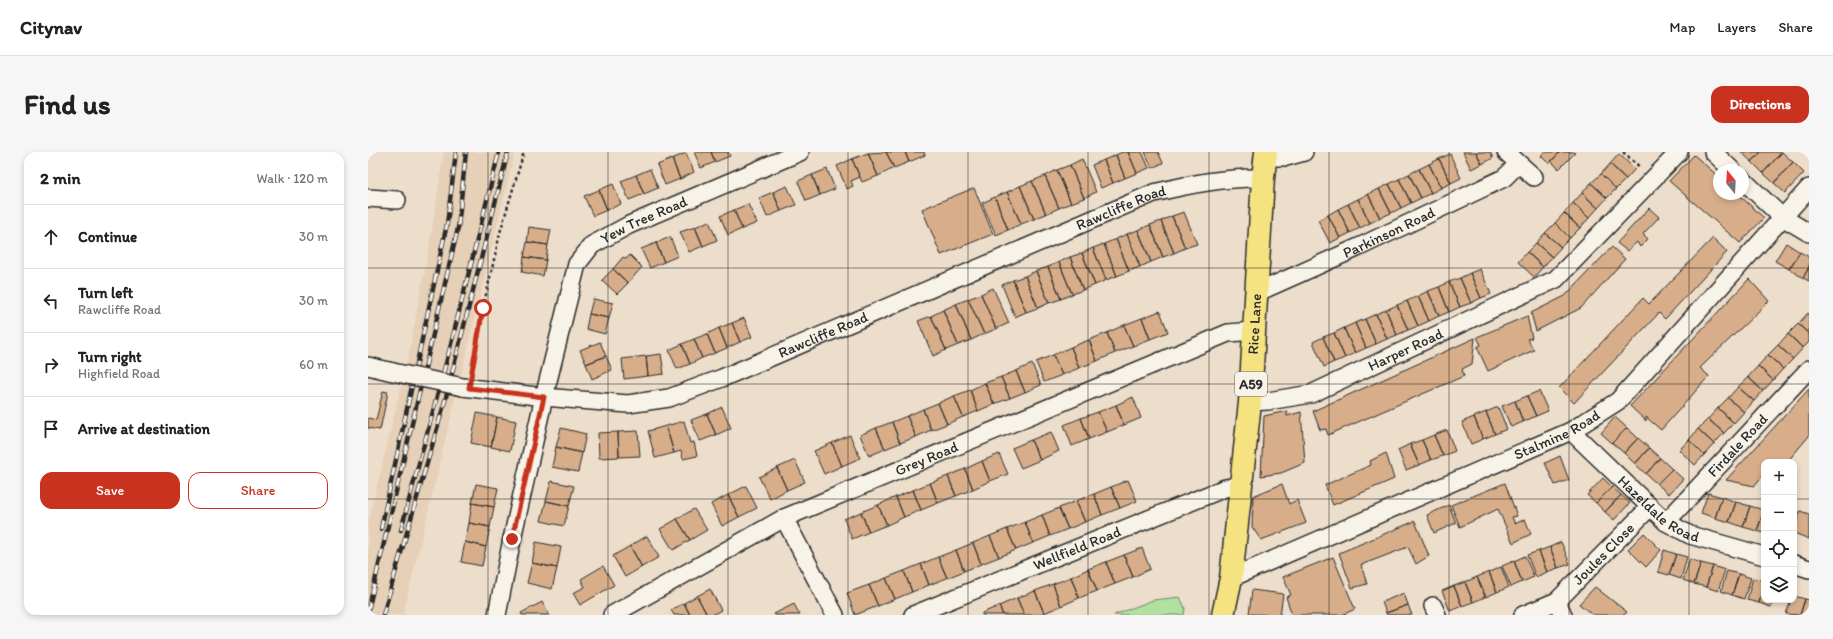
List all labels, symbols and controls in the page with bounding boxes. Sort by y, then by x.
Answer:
text: Citynav [20,16,82,39]
text: Map [1670,19,1695,36]
text: Layers [1717,19,1756,36]
text: Share [1778,19,1813,36]
button: Directions [1711,86,1809,123]
text: Find us [24,87,111,121]
north arrow [1713,164,1749,200]
text: 2 min [40,168,80,188]
text: Walk · 120 m [257,171,328,186]
street label: Rawcliffe Road [1073,181,1168,234]
street label: Yew Tree Road [597,192,691,248]
street label: Parkinson Road [1340,203,1438,262]
icon: ahead [40,226,62,248]
text: Continue [78,228,137,246]
text: 30 m [299,229,328,244]
text: Turn left [78,284,133,302]
icon: left [40,290,62,312]
text: 30 m [299,293,328,308]
street label: Rice Lane [1244,293,1265,355]
route start [474,299,492,317]
text: Rawcliffe Road [78,302,161,317]
street label: Rawcliffe Road [775,307,871,362]
street label: Harper Road [1365,324,1447,375]
text: Turn right [78,348,142,366]
icon: right [40,354,62,376]
text: 60 m [299,357,328,372]
text: Highfield Road [78,366,160,381]
road number: A59 [1235,372,1267,396]
street label: Stalmine Road [1511,406,1603,464]
street label: Firdale Road [1704,409,1772,481]
icon: arrive [40,418,62,440]
text: Arrive at destination [78,420,210,438]
street label: Grey Road [892,437,961,480]
map controls [1761,459,1797,603]
button: + [1761,459,1797,495]
button: Save [40,472,180,509]
button: Share [188,472,328,509]
street label: Hazeldale Road [1614,472,1701,546]
button: − [1761,495,1797,531]
street label: Joules Close [1569,519,1638,589]
street label: Wellfield Road [1030,522,1123,574]
route end [503,530,521,548]
button: locate [1761,531,1797,567]
button: layers [1761,567,1797,603]

